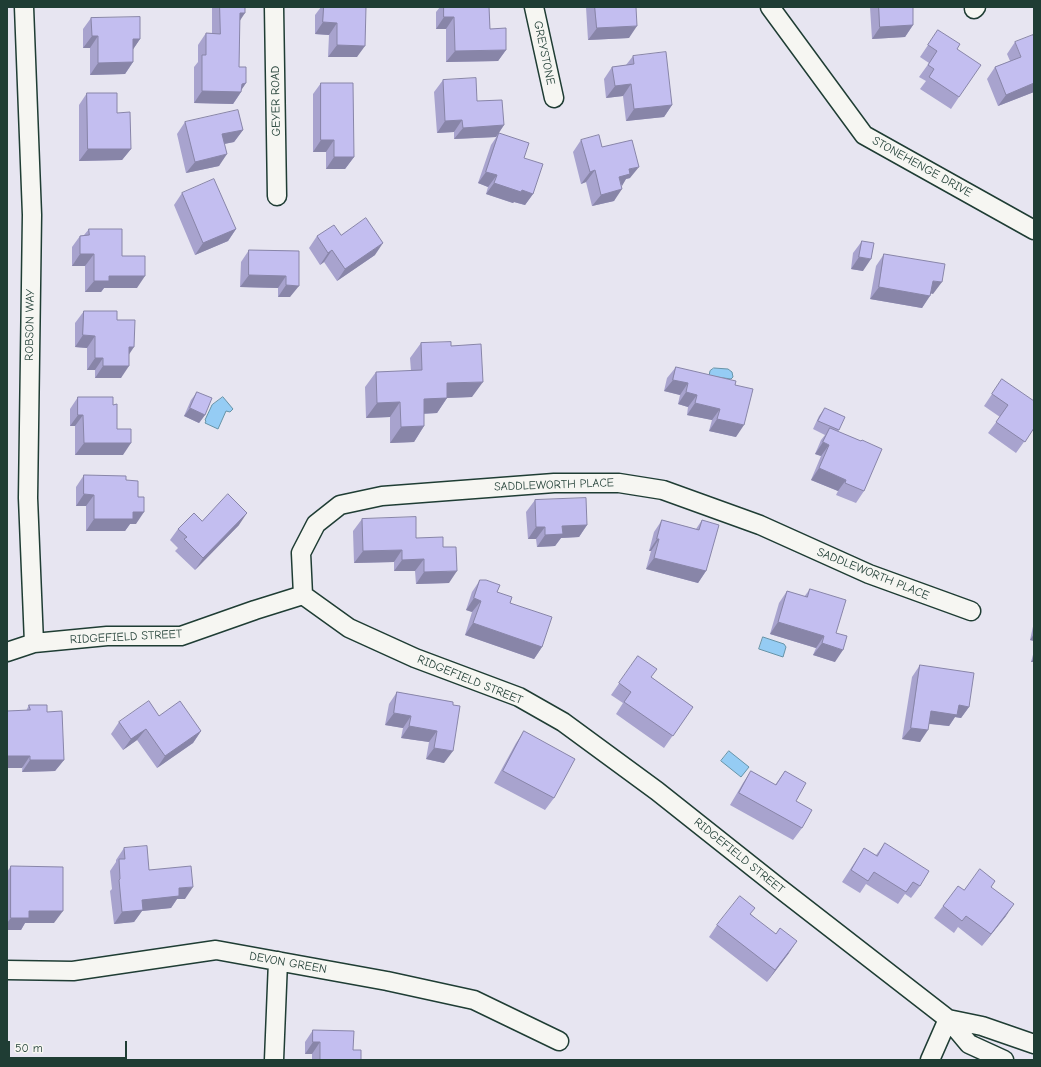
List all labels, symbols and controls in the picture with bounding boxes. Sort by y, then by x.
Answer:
street label: GREYSTONE [530,20,558,86]
street label: GEYER ROAD [268,66,284,136]
street label: STONEHENGE DRIVE [870,134,974,200]
street label: ROBSON WAY [22,289,38,361]
street label: SADDLEWORTH PLACE [494,476,614,494]
street label: SADDLEWORTH PLACE [815,545,931,603]
street label: RIDGEFIELD STREET [69,627,183,647]
street label: RIDGEFIELD STREET [415,652,525,708]
street label: RIDGEFIELD STREET [691,815,787,897]
street label: DEVON GREEN [248,949,328,977]
scale bar [10,1033,129,1059]
text: 50 m [15,1041,43,1055]

